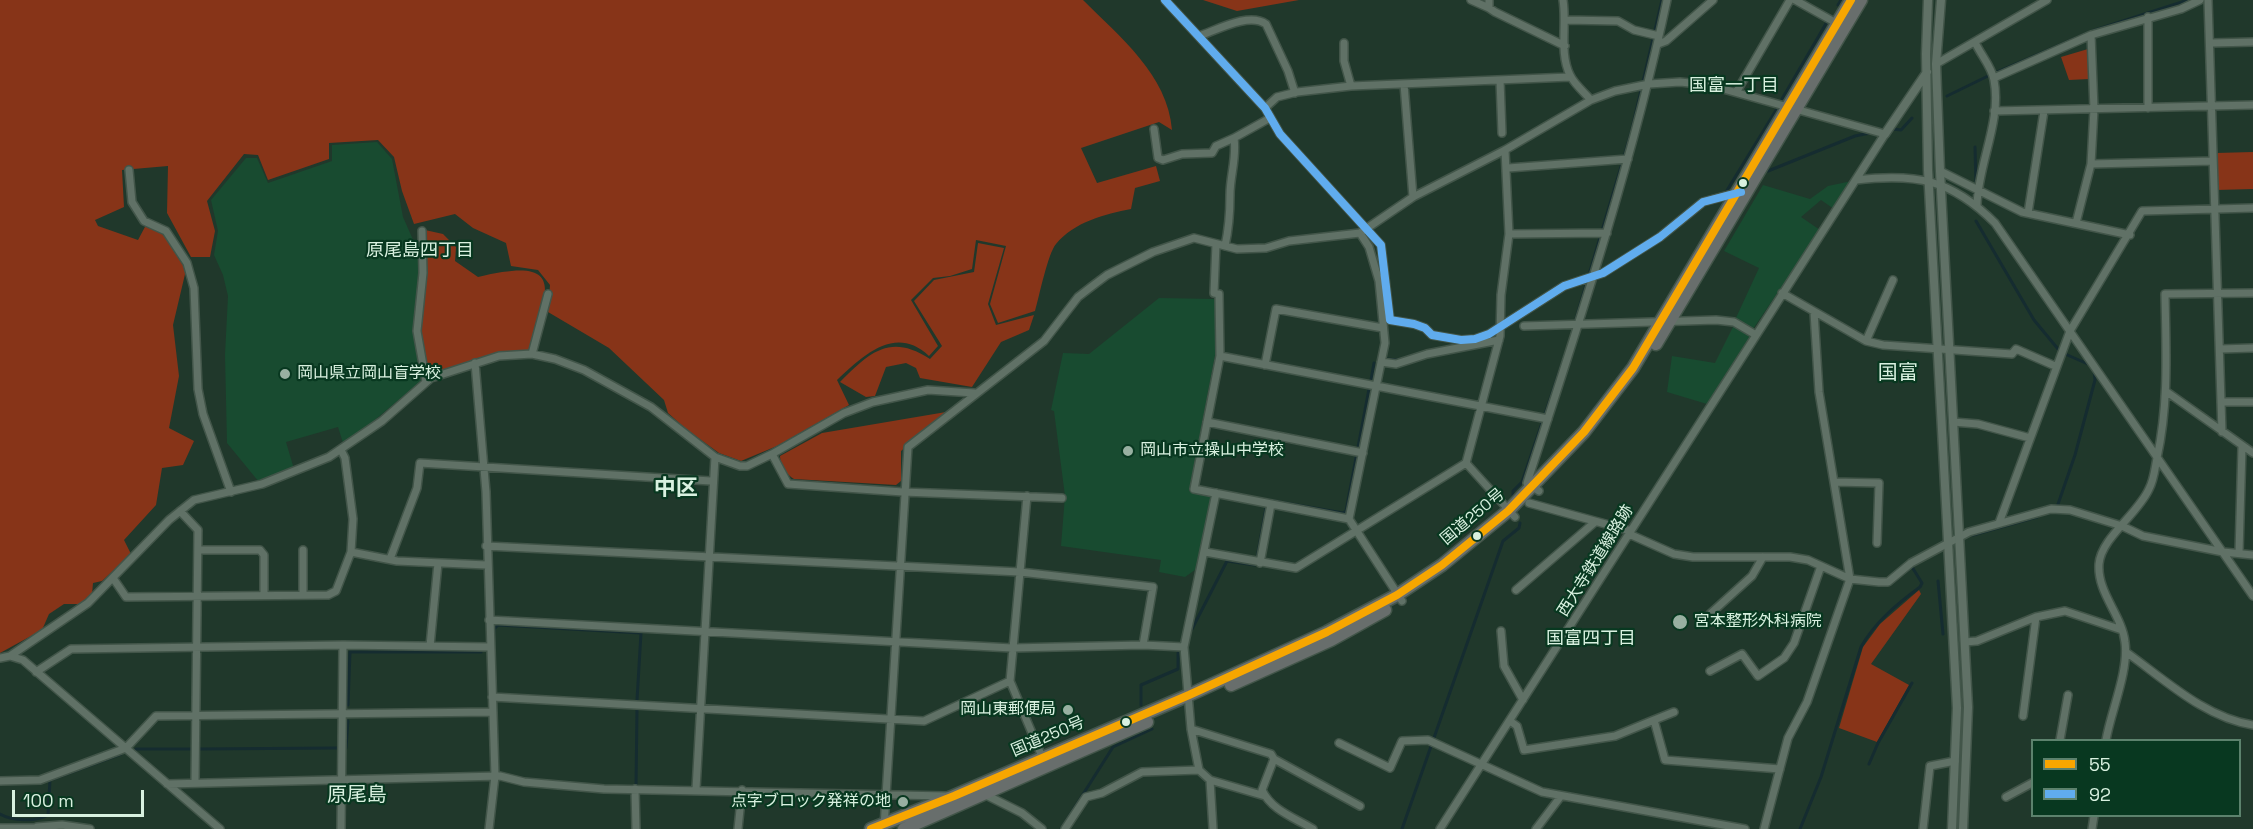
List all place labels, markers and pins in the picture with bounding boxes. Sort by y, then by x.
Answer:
unlabelled marker [1737,177,1749,189]
place label: 岡山県立岡山盲学校 [297,364,441,384]
marker: 岡山県立岡山盲学校 [278,367,292,381]
place label: 岡山市立操山中学校 [1140,441,1284,461]
marker: 岡山市立操山中学校 [1121,444,1135,458]
unlabelled marker [1471,530,1483,542]
place label: 宮本整形外科病院 [1694,612,1822,632]
marker: 宮本整形外科病院 [1671,613,1689,631]
place label: 岡山東郵便局 [960,700,1056,720]
marker: 岡山東郵便局 [1061,703,1075,717]
unlabelled marker [1120,716,1132,728]
place label: 点字ブロック発祥の地 [731,792,891,812]
marker: 点字ブロック発祥の地 [896,795,910,809]

